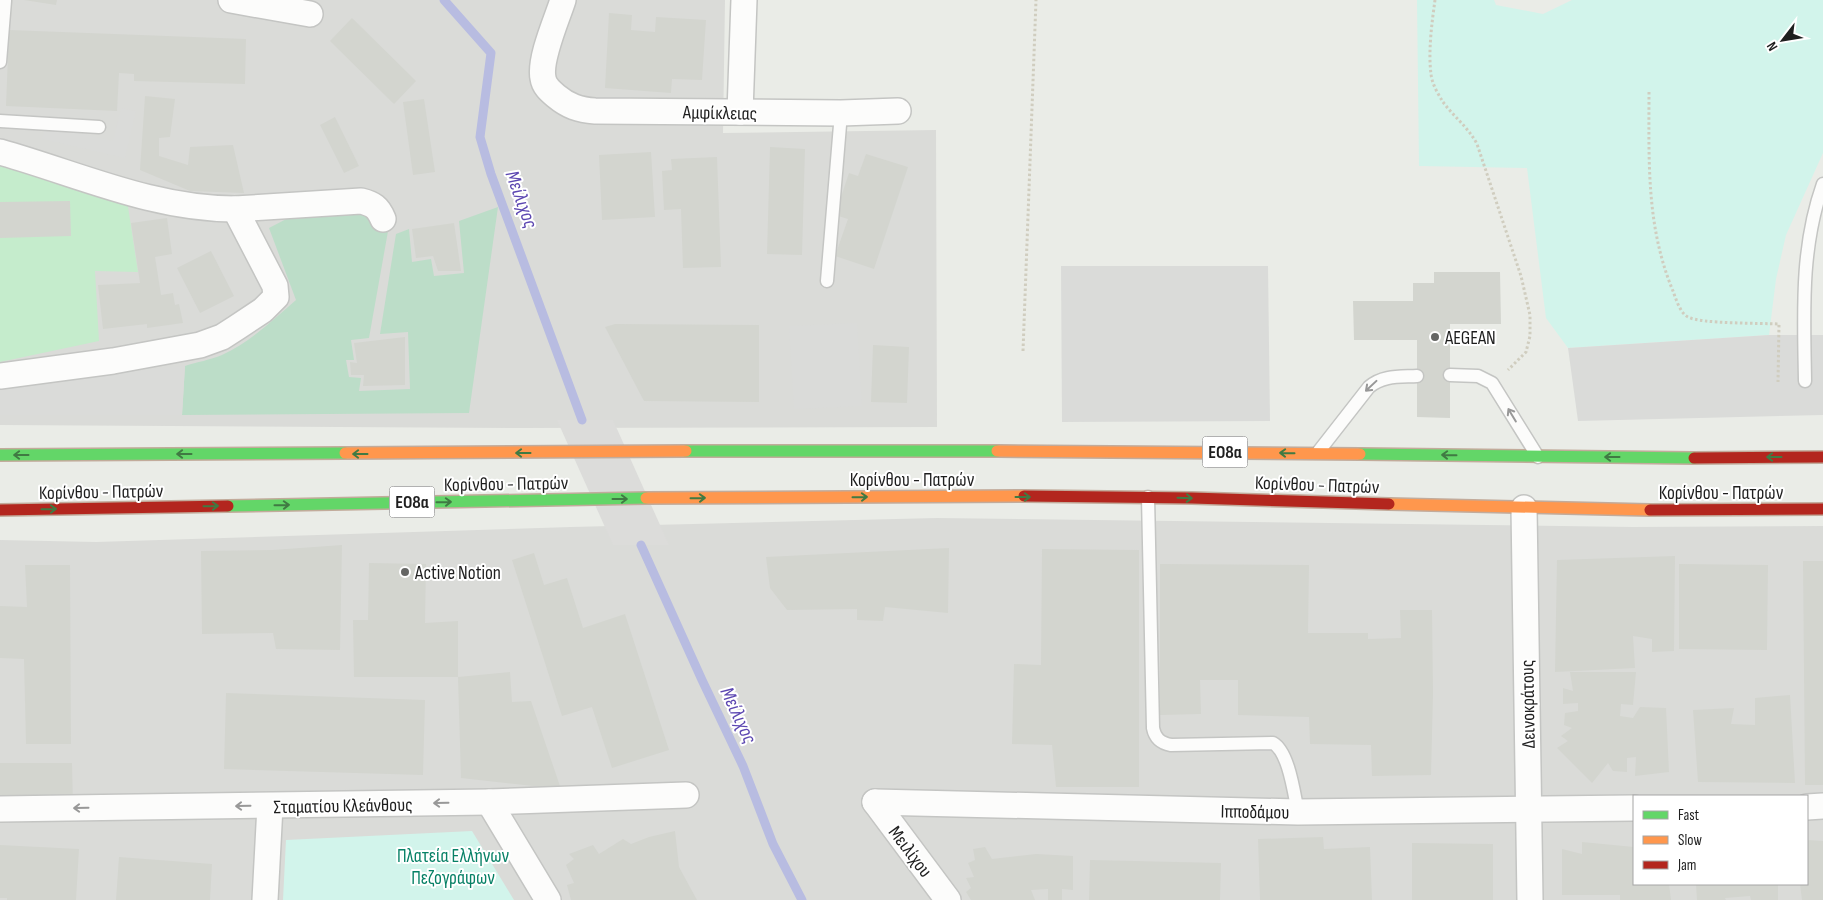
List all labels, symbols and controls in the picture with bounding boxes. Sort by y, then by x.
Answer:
north arrow [1758,15,1808,65]
text: N [1763,39,1781,54]
street label: Αμφίκλειας [682,101,757,126]
water label: Μείλιχος [500,167,543,232]
place label: AEGEAN [1444,327,1496,350]
marker: AEGEAN [1429,331,1441,343]
one-way arrow [1365,380,1378,392]
one-way arrow [1507,409,1517,423]
road number: ΕΟ8α [1202,437,1248,468]
one-way arrow [515,448,532,458]
one-way arrow [1279,448,1296,458]
one-way arrow [176,449,192,459]
one-way arrow [353,449,369,459]
one-way arrow [13,450,30,460]
one-way arrow [1442,450,1458,460]
one-way arrow [1604,452,1620,462]
one-way arrow [1767,452,1783,462]
street label: Κορίνθου - Πατρών [850,469,975,492]
street label: Κορίνθου - Πατρών [444,472,569,497]
street label: Κορίνθου - Πατρών [1254,472,1380,499]
street label: Κορίνθου - Πατρών [39,480,164,505]
street label: Κορίνθου - Πατρών [1659,482,1784,505]
road number: ΕΟ8α [390,487,434,518]
one-way arrow [852,492,868,502]
one-way arrow [1014,492,1030,502]
one-way arrow [689,493,705,503]
one-way arrow [612,494,628,504]
one-way arrow [1177,494,1193,503]
one-way arrow [436,497,452,507]
one-way arrow [273,500,289,510]
one-way arrow [202,501,219,511]
one-way arrow [40,504,56,514]
place label: Active Notion [414,562,501,585]
marker: Active Notion [399,566,411,578]
street label: Δεινοκράτους [1516,659,1541,748]
water label: Μείλιχος [715,683,762,748]
street label: Σταματίου Κλεάνθους [273,794,413,819]
legend [1633,795,1808,885]
one-way arrow [433,798,449,808]
street label: Ιπποδάμου [1220,800,1290,825]
one-way arrow [235,801,252,811]
one-way arrow [73,803,89,813]
text: Fast [1678,806,1700,825]
street label: Μειλίχου [883,822,937,882]
text: Slow [1678,831,1702,850]
park label: Πλατεία Ελλήνων Πεζογράφων [397,845,510,890]
text: Jam [1677,856,1696,875]

